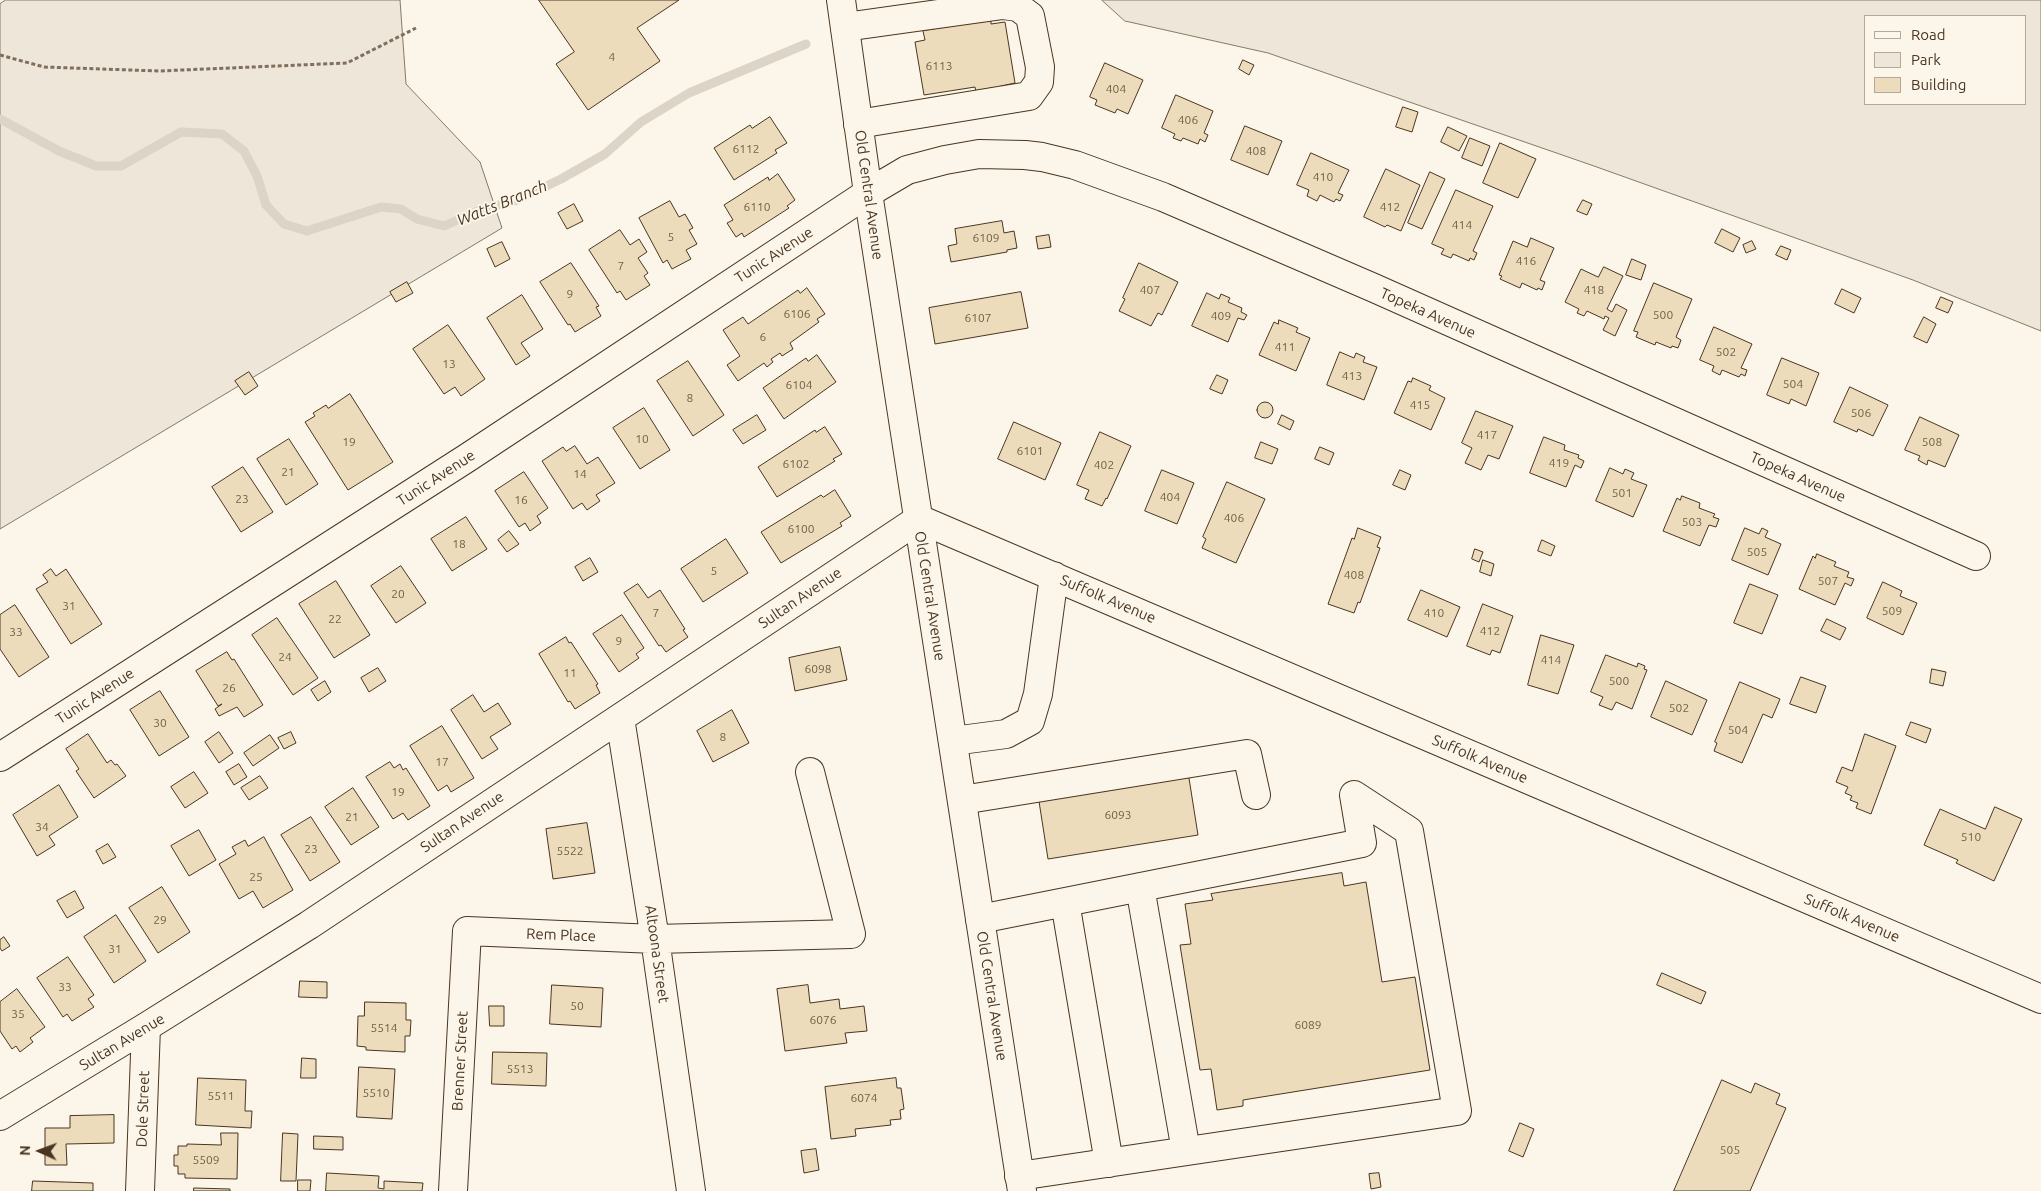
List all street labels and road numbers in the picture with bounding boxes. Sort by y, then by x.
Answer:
street label: Old Central Avenue [851,129,887,261]
street label: Tunic Avenue [732,223,816,287]
street label: Topeka Avenue [1377,284,1479,342]
street label: Tunic Avenue [394,446,478,510]
street label: Topeka Avenue [1747,448,1849,506]
street label: Old Central Avenue [911,530,949,662]
street label: Sultan Avenue [755,564,845,632]
street label: Suffolk Avenue [1057,571,1159,627]
street label: Tunic Avenue [53,664,137,728]
street label: Suffolk Avenue [1429,731,1531,787]
street label: Sultan Avenue [417,788,507,856]
street label: Suffolk Avenue [1801,890,1903,946]
street label: Altoona Street [641,904,673,1004]
street label: Rem Place [526,925,596,945]
street label: Old Central Avenue [973,930,1011,1062]
street label: Sultan Avenue [76,1009,168,1075]
street label: Brenner Street [448,1011,472,1111]
street label: Dole Street [133,1070,153,1148]

